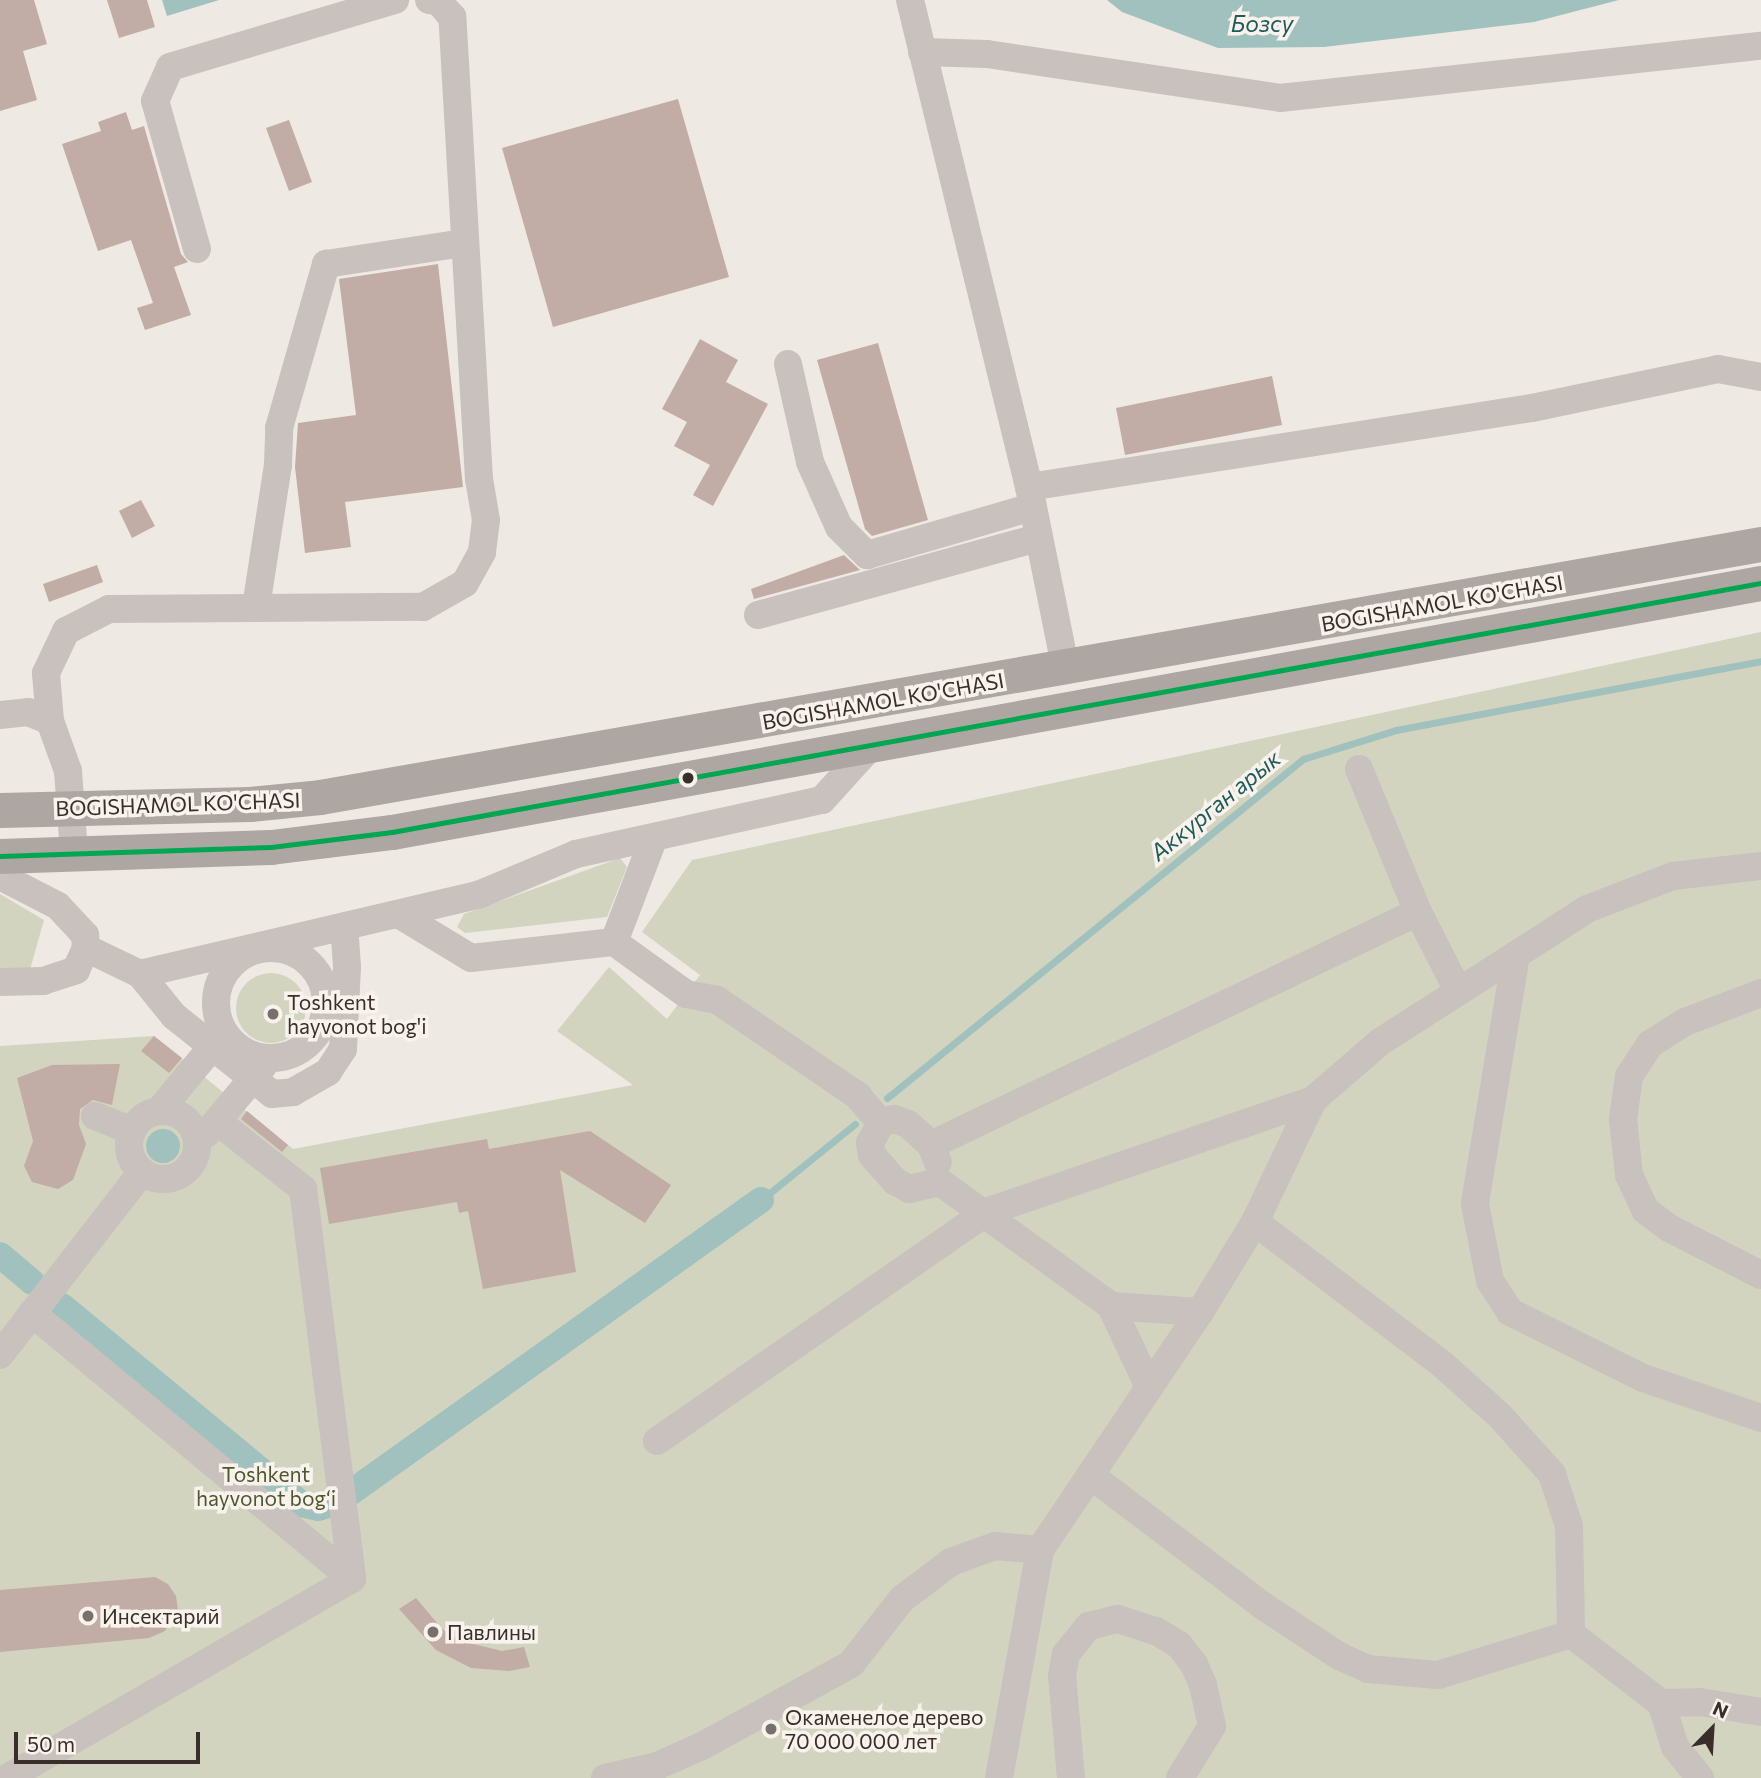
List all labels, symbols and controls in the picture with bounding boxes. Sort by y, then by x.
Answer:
water label: Бозсу [1231,9,1293,37]
street label: BOGISHAMOL KO'CHASI [1319,569,1565,637]
street label: BOGISHAMOL KO'CHASI [760,667,1006,735]
water label: Аккурган арык [1144,744,1286,866]
unlabelled marker [681,771,695,785]
street label: BOGISHAMOL KO'CHASI [55,787,301,821]
place label: Toshkent hayvonot bog'i [287,989,427,1039]
marker: Toshkent hayvonot bog'i [265,1006,281,1022]
park label: Toshkent hayvonot bogʻi [196,1461,336,1511]
place label: Инсектарий [102,1603,220,1629]
marker: Инсектарий [80,1608,96,1624]
place label: Павлины [447,1619,536,1645]
marker: Павлины [425,1624,441,1640]
north arrow [1677,1694,1747,1764]
text: N [1710,1696,1732,1723]
place label: Окаменелое дерево 70 000 000 лет [785,1704,983,1754]
scale bar [18,1718,203,1762]
marker: Окаменелое дерево 70 000 000 лет [763,1721,779,1737]
text: 50 m [27,1731,75,1756]

